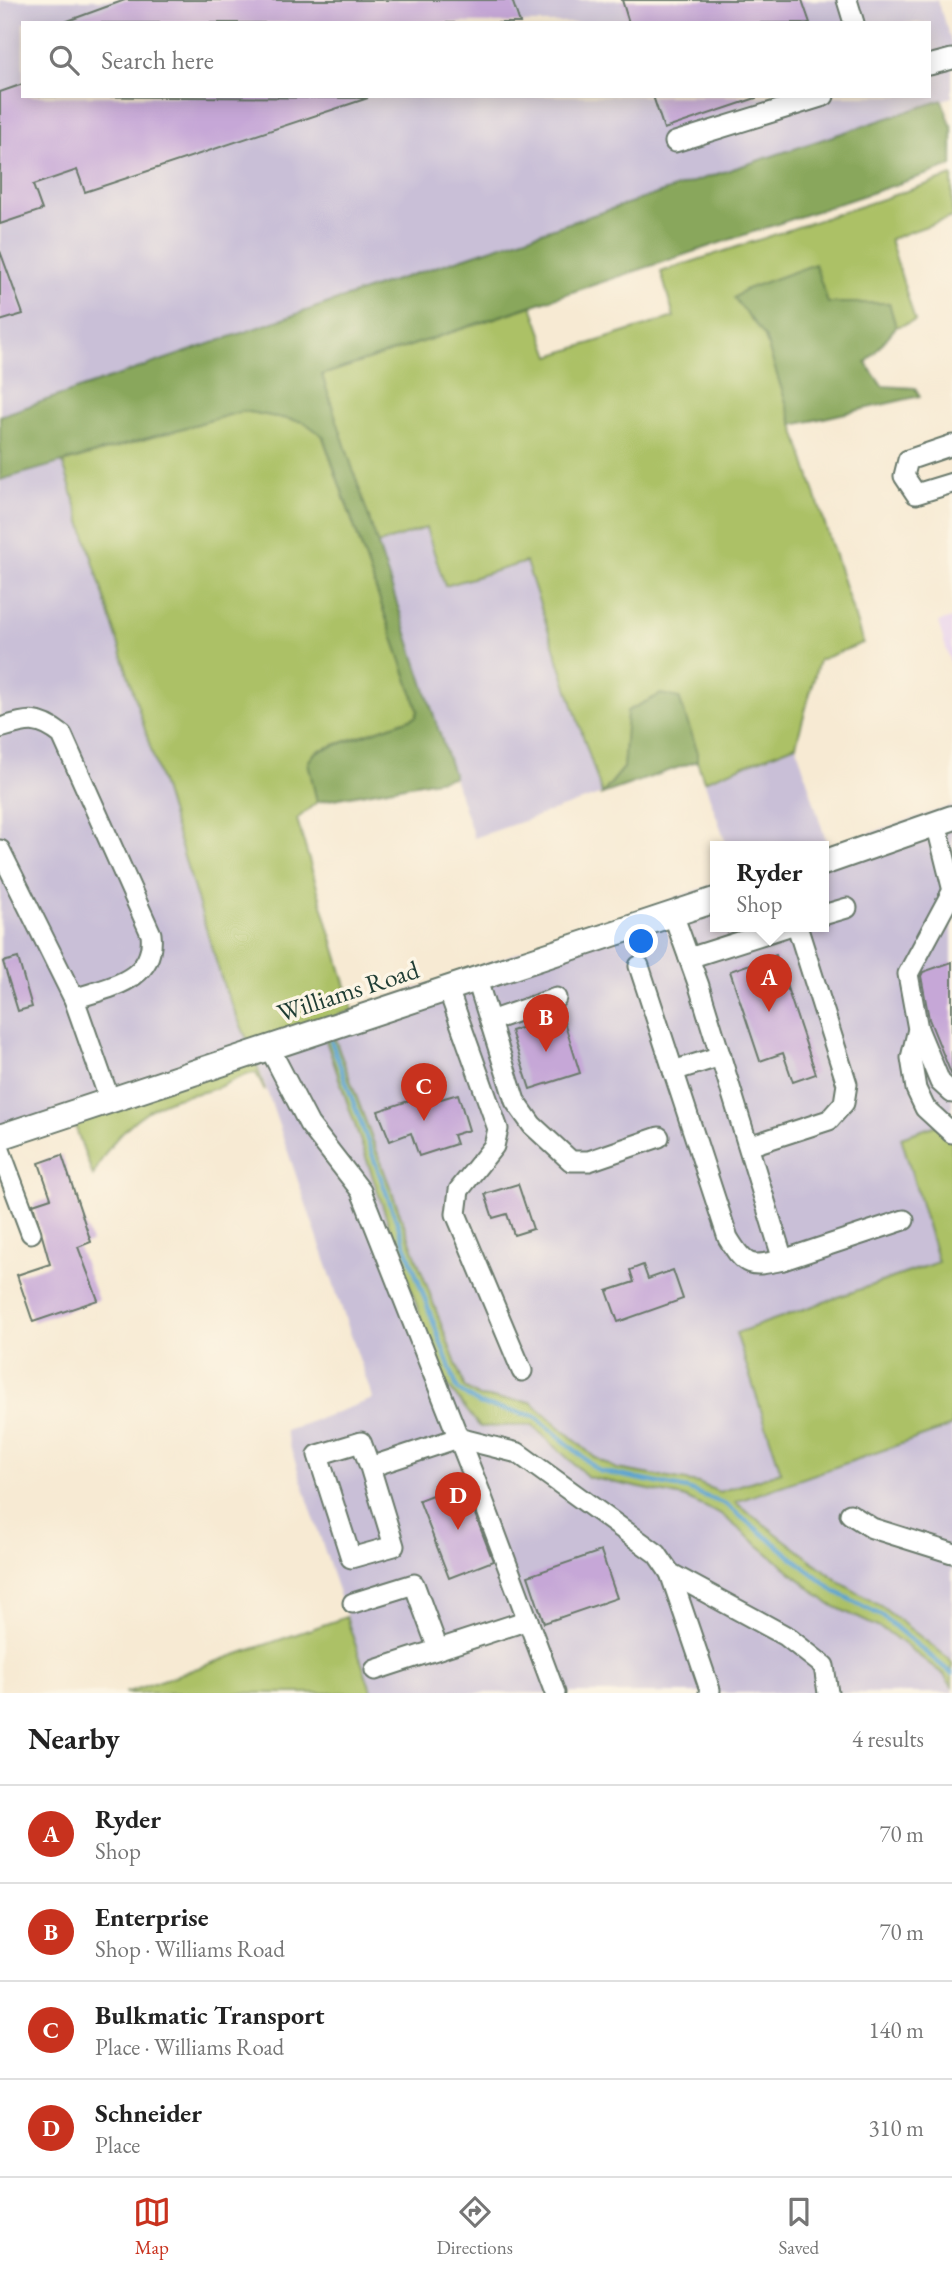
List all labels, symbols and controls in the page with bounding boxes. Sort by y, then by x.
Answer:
search box [21,21,931,98]
icon: search [45,41,83,79]
text: Search here [101,43,214,77]
popup [710,841,829,932]
text: Ryder [737,855,802,889]
text: Shop [737,889,782,919]
your location [624,924,658,958]
street label: Williams Road [273,952,424,1030]
pin: A [746,954,792,1012]
pin: B [523,994,569,1052]
pin: C [401,1063,447,1121]
pin: D [435,1472,481,1530]
text: Nearby [28,1719,120,1758]
text: 4 results [852,1724,924,1754]
text: Ryder [95,1802,161,1836]
text: A [43,1819,59,1849]
text: 70 m [879,1819,924,1849]
text: Shop [95,1836,141,1866]
text: Enterprise [95,1900,209,1934]
text: B [44,1917,58,1947]
text: 70 m [879,1917,924,1947]
text: Shop · Williams Road [95,1934,285,1964]
text: Bulkmatic Transport [95,1998,325,2032]
text: C [43,2015,59,2045]
text: 140 m [868,2015,924,2045]
text: Place · Williams Road [95,2032,284,2062]
text: Schneider [95,2096,202,2130]
text: D [42,2113,60,2143]
text: 310 m [868,2113,924,2143]
text: Place [95,2130,140,2160]
tab: Map [133,2193,171,2260]
tab: Directions [436,2193,513,2260]
tab: Saved [778,2193,819,2260]

